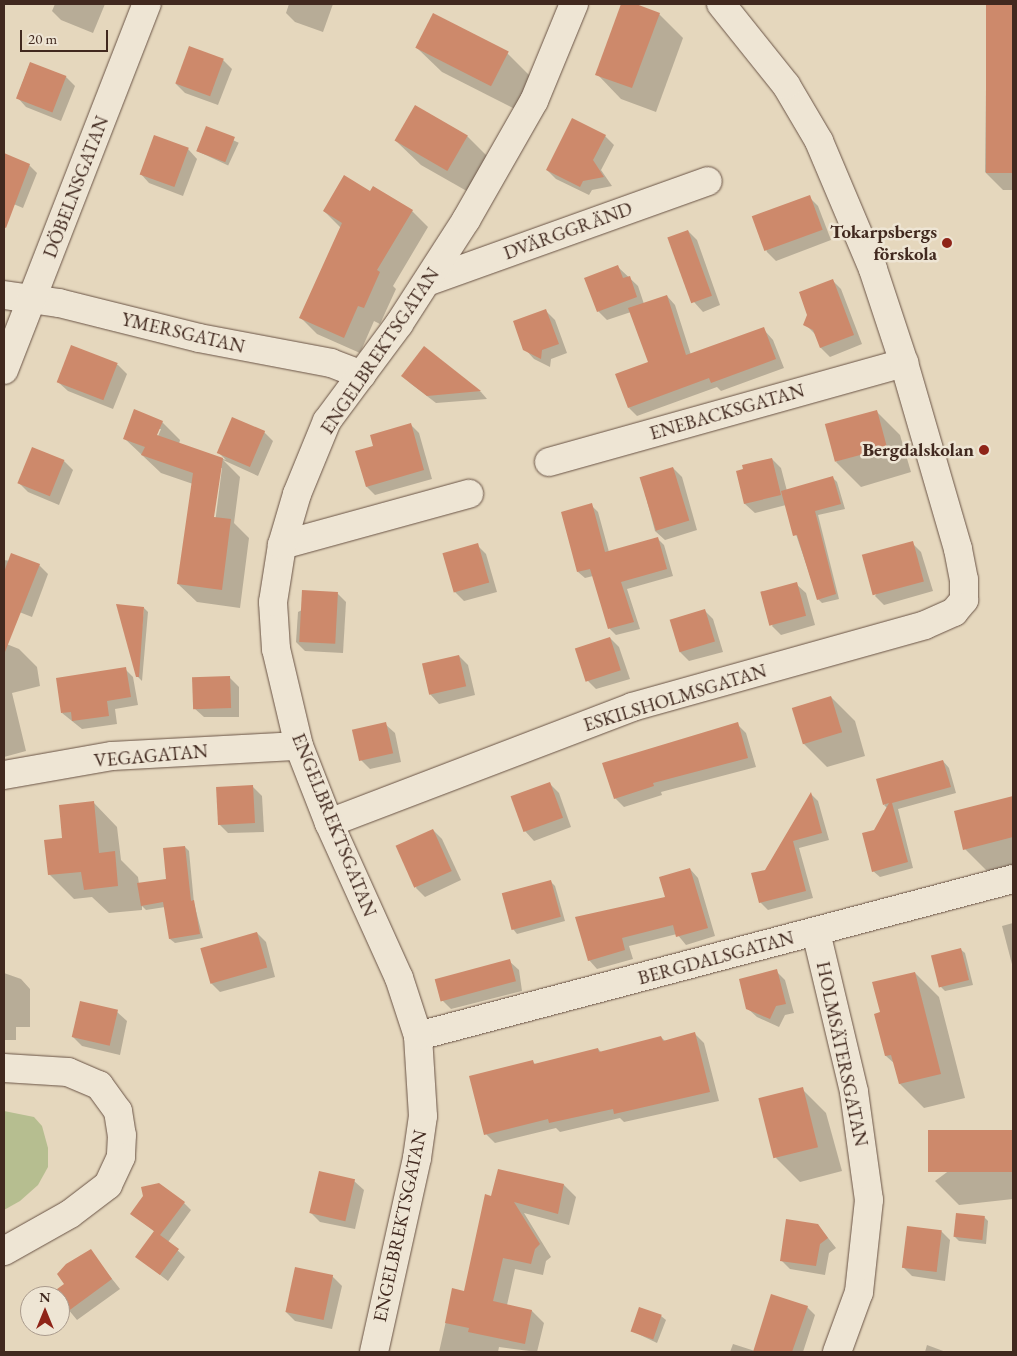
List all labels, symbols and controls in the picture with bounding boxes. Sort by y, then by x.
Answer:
scale bar [22,20,110,52]
text: 20 m [28,29,57,48]
street label: DÖBELNSGATAN [38,113,114,261]
street label: DVÄRGGRÄND [501,197,635,265]
place label: Tokarpsbergs förskola [830,221,937,265]
marker: Tokarpsbergs förskola [941,237,953,249]
street label: ENGELBREKTSGATAN [316,263,444,439]
street label: YMERSGATAN [119,308,247,358]
street label: ENEBACKSGATAN [647,379,807,445]
place label: Bergdalskolan [862,439,974,461]
marker: Bergdalskolan [978,444,990,456]
street label: ESKILSHOLMSGATAN [581,659,769,737]
street label: ENGELBREKTSGATAN [287,730,381,920]
street label: VEGAGATAN [93,740,209,772]
street label: BERGDALSGATAN [635,926,797,990]
street label: HOLMSÄTERSGATAN [811,959,873,1149]
street label: ENGELBREKTSGATAN [368,1128,432,1324]
north arrow [20,1286,70,1336]
text: N [39,1288,51,1306]

